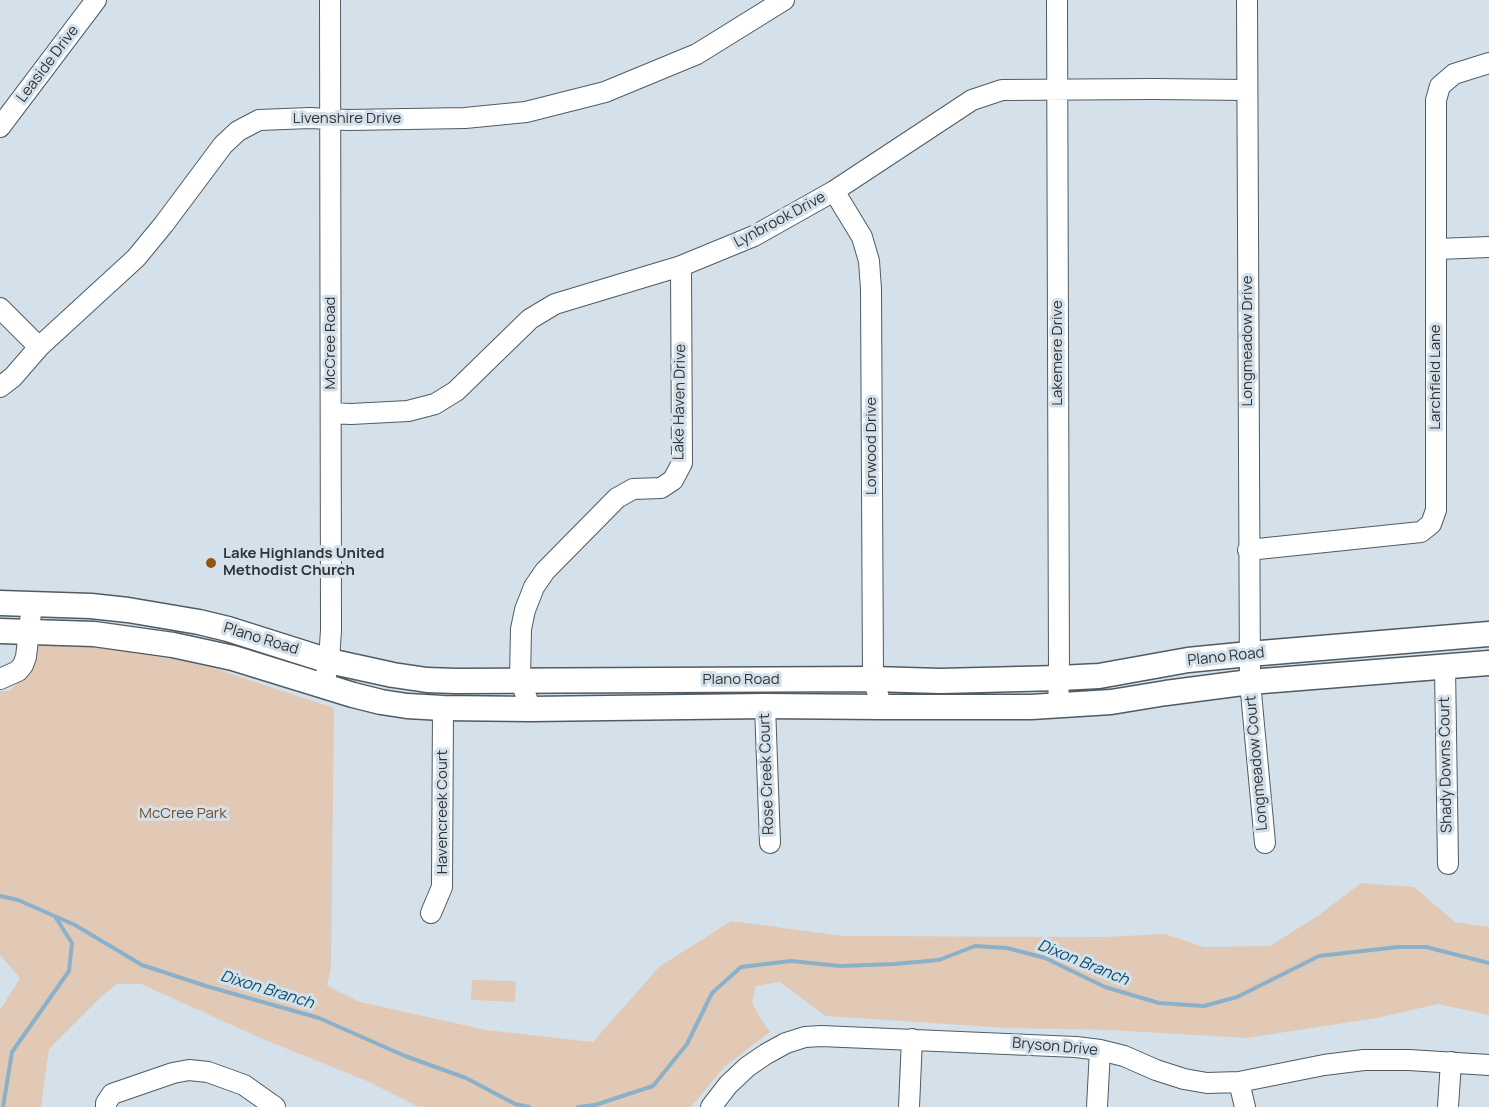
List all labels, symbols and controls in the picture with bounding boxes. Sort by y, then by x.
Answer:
street label: Leaside Drive [13,22,83,106]
street label: Livenshire Drive [293,110,401,128]
street label: Lynbrook Drive [731,188,829,252]
street label: Longmeadow Drive [1239,276,1257,406]
street label: McCree Road [322,297,340,389]
street label: Lakemere Drive [1049,300,1067,406]
street label: Larchfield Lane [1427,324,1445,430]
street label: Lake Haven Drive [670,344,690,460]
street label: Lorwood Drive [863,397,881,495]
place label: Lake Highlands United Methodist Church [223,545,384,580]
marker: Lake Highlands United Methodist Church [204,556,218,570]
street label: Plano Road [221,619,301,659]
street label: Plano Road [1187,644,1265,670]
street label: Plano Road [702,671,780,689]
street label: Longmeadow Court [1242,695,1272,831]
street label: Shady Downs Court [1436,697,1456,833]
street label: Rose Creek Court [756,713,778,835]
street label: Havencreek Court [434,750,452,874]
park label: McCree Park [139,805,227,823]
water label: Dixon Branch [1035,936,1131,990]
water label: Dixon Branch [218,967,316,1013]
street label: Bryson Drive [1011,1034,1099,1060]

